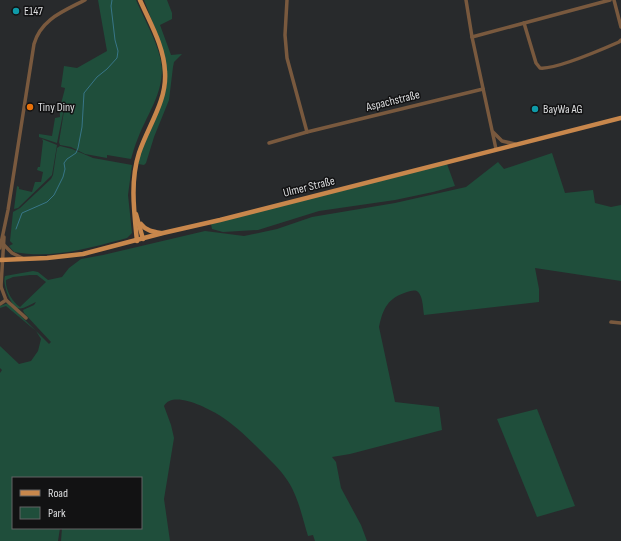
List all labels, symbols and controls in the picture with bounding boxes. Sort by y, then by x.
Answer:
place label: E147 [24,4,43,19]
marker: E147 [11,6,21,16]
street label: Aspachstraße [364,87,422,115]
place label: Tiny Diny [38,100,75,115]
marker: Tiny Diny [25,102,35,112]
place label: BayWa AG [543,102,583,117]
marker: BayWa AG [530,104,540,114]
street label: Ulmer Straße [282,173,336,201]
legend [12,477,142,529]
text: Road [48,486,68,501]
text: Park [48,506,66,521]

